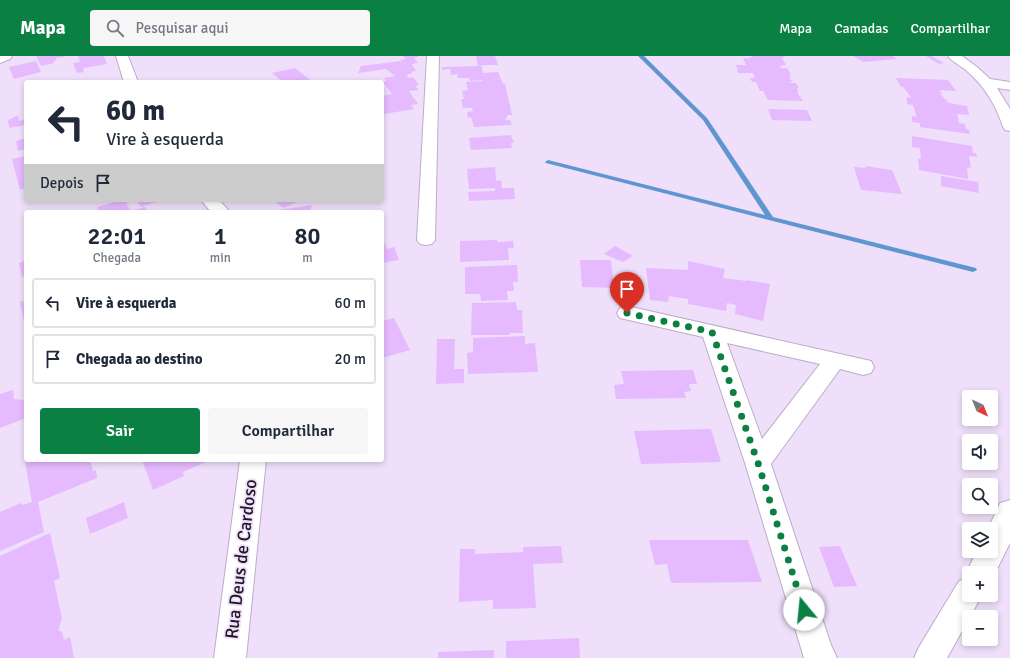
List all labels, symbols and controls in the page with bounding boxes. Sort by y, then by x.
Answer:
search box [90,10,370,46]
text: Mapa [20,16,66,40]
icon: search [104,17,126,39]
text: Pesquisar aqui [136,19,229,37]
text: Mapa [779,20,812,37]
text: Camadas [834,20,888,37]
text: Compartilhar [910,20,990,37]
text: 60 m [106,94,165,128]
icon: left [40,96,92,148]
text: Vire à esquerda [106,128,224,150]
icon: arrive [92,172,114,194]
text: Depois [40,174,84,192]
text: 22:01 [88,221,146,251]
text: 1 [214,221,227,251]
text: 80 [294,221,320,251]
text: Chegada [93,250,141,266]
text: min [210,250,231,266]
text: m [302,250,313,266]
pin [610,272,644,313]
icon: arrive [616,278,638,300]
icon: left [42,292,64,314]
text: Vire à esquerda [76,294,176,312]
text: 60 m [335,294,366,312]
icon: arrive [42,348,64,370]
text: Chegada ao destino [76,350,203,368]
text: 20 m [335,350,366,368]
north arrow [962,390,998,426]
map controls [962,390,998,646]
button: Sair [40,408,200,454]
button: Compartilhar [208,408,368,454]
button: sound [962,434,998,470]
street label: Rua Deus de Cardoso [220,478,262,640]
button: search [962,478,998,514]
button: layers [962,522,998,558]
button: + [962,566,998,602]
position arrow [783,589,825,631]
button: − [962,610,998,646]

